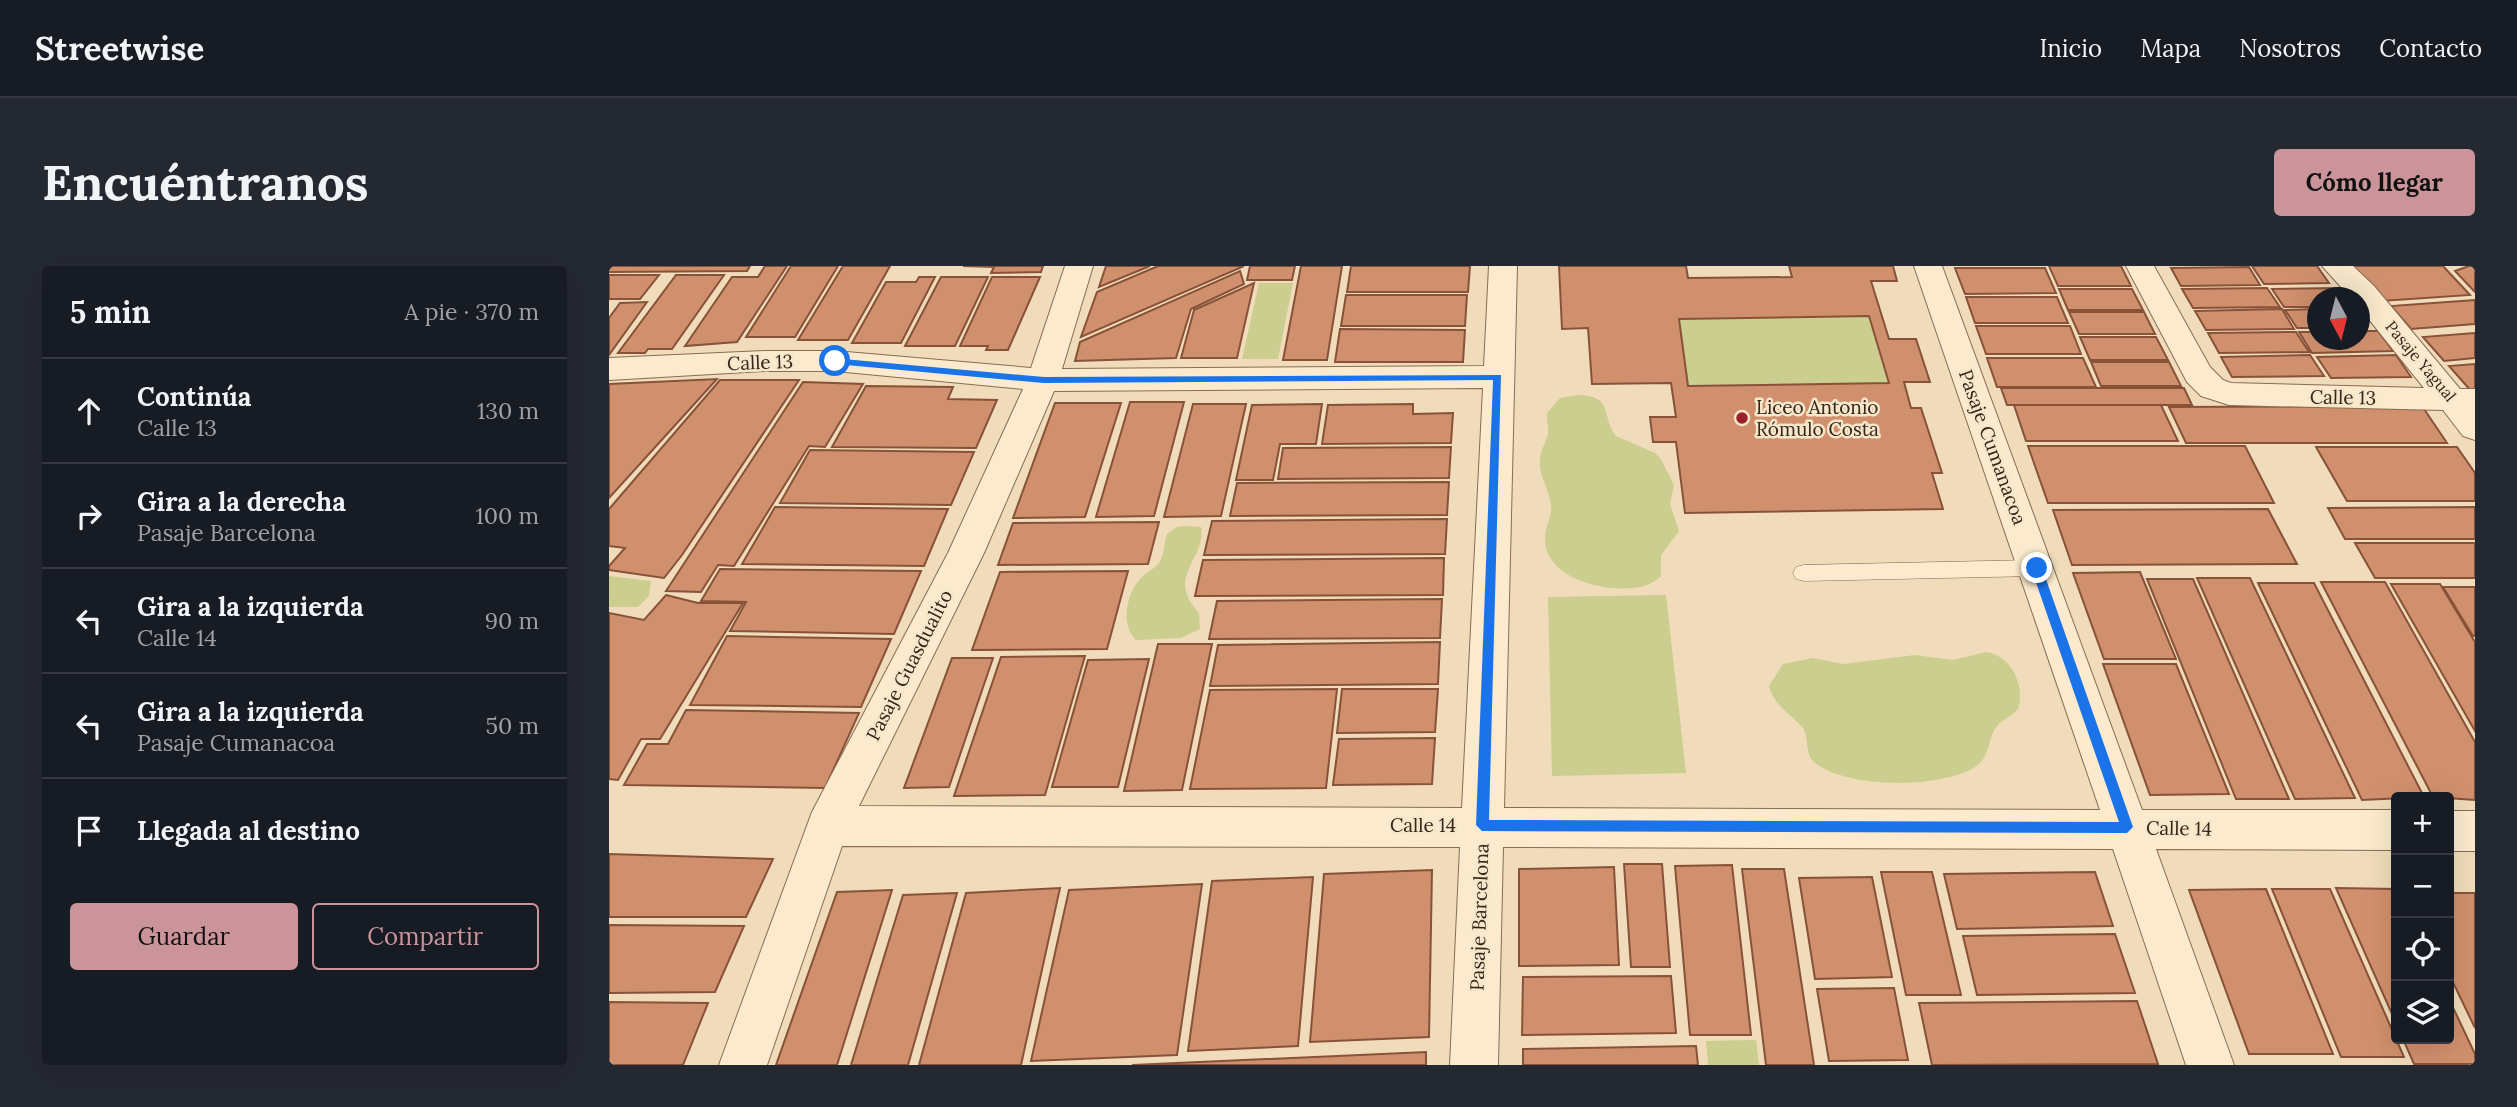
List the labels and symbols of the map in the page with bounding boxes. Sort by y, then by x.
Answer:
north arrow [2307,287,2370,350]
street label: Pasaje Yagual [2381,317,2461,405]
route start [819,345,850,376]
street label: Calle 13 [726,349,794,375]
street label: Pasaje Cumanacoa [1954,366,2032,528]
street label: Calle 13 [2310,384,2376,410]
place label: Liceo Antonio Rómulo Costa [1756,395,1879,441]
marker: Liceo Antonio Rómulo Costa [1734,410,1750,426]
route end [2021,552,2052,583]
street label: Pasaje Guasdualito [861,585,957,745]
street label: Calle 14 [1390,813,1456,837]
street label: Calle 14 [2146,815,2212,841]
street label: Pasaje Barcelona [1464,843,1494,991]

